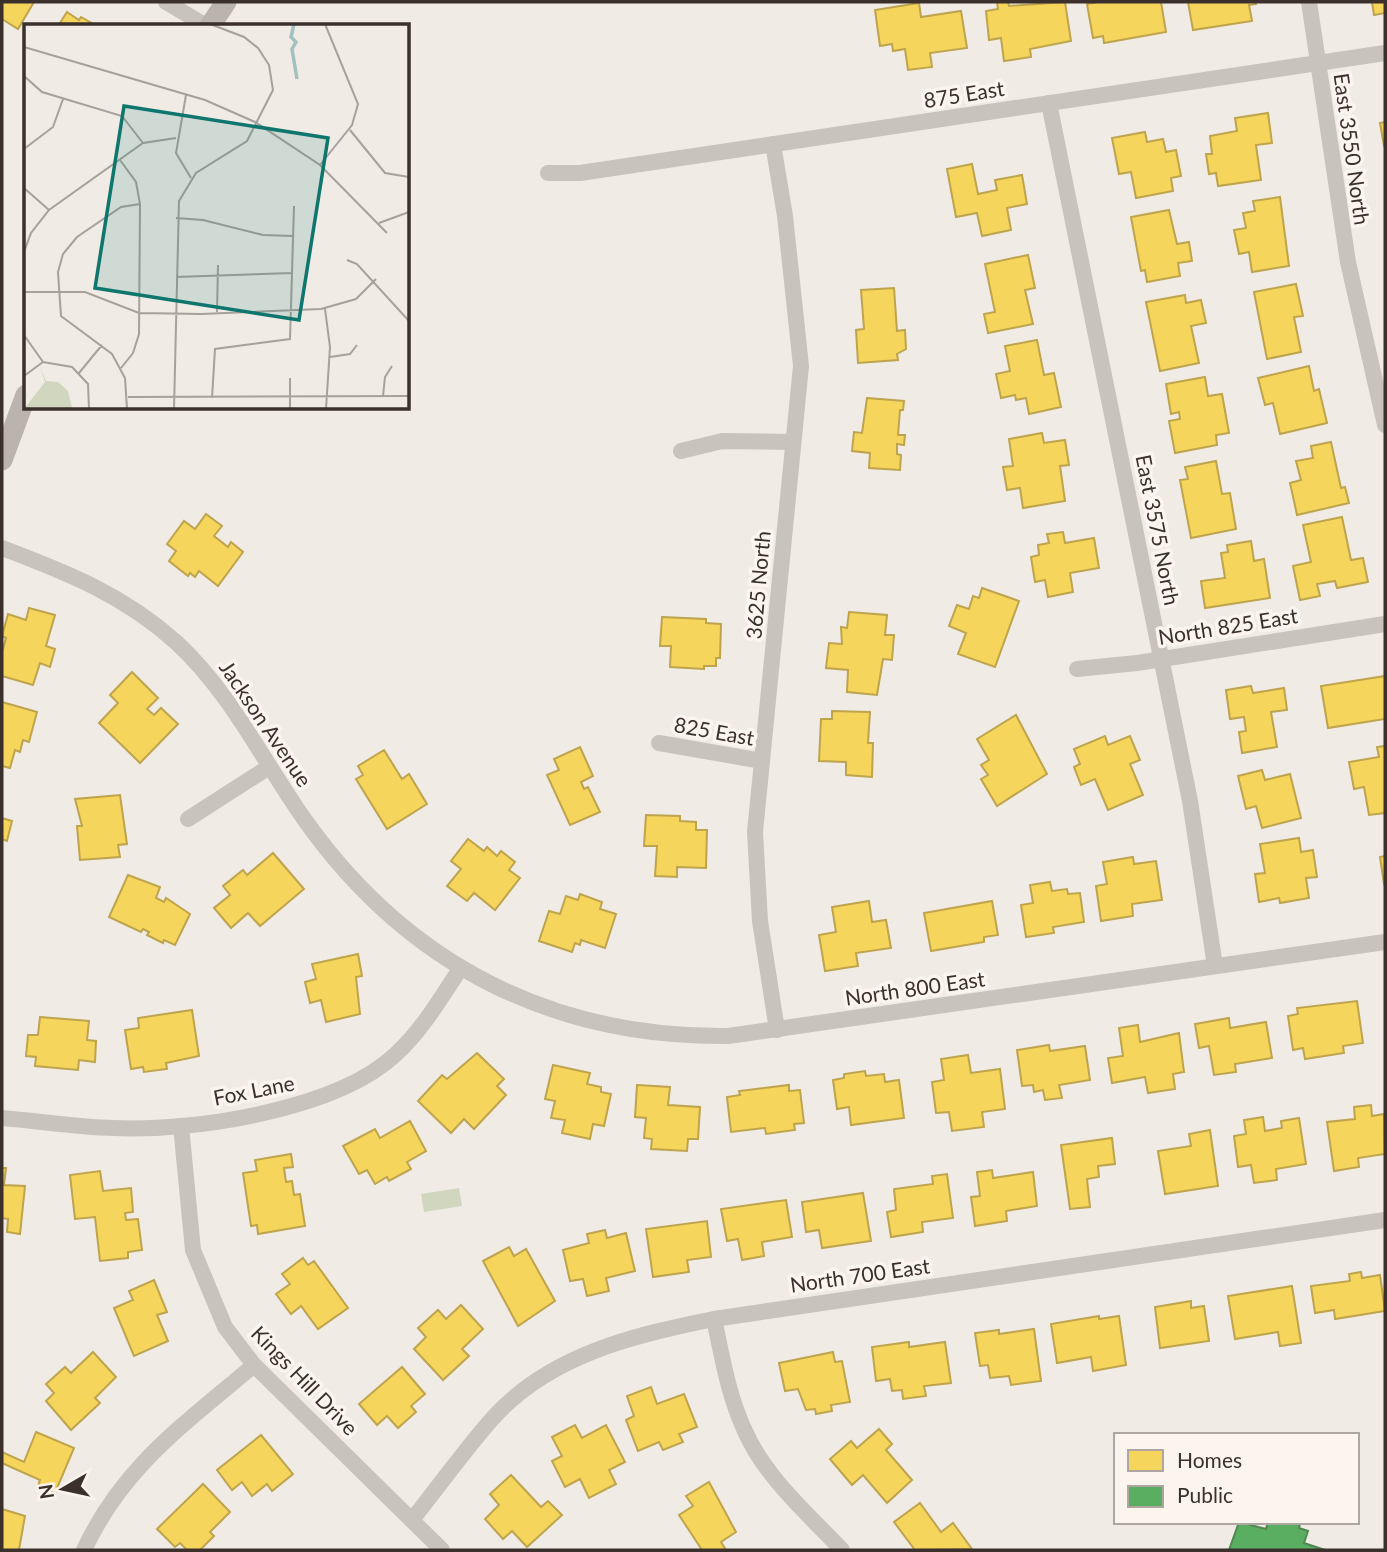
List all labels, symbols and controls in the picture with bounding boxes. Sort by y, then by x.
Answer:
inset map [24,24,410,410]
street label: East 3550 North [1329,71,1376,226]
street label: 875 East [922,75,1006,112]
street label: East 3575 North [1132,452,1185,607]
street label: 3625 North [740,530,775,640]
street label: North 825 East [1156,602,1300,649]
street label: Jackson Avenue [215,655,318,791]
street label: 825 East [672,711,757,750]
street label: North 800 East [843,965,987,1010]
street label: Fox Lane [211,1069,296,1110]
street label: North 700 East [788,1252,932,1297]
street label: Kings Hill Drive [247,1320,364,1440]
legend [1114,1433,1359,1524]
text: Homes [1177,1447,1242,1472]
north arrow [28,1454,98,1524]
text: Public [1177,1482,1233,1507]
text: N [33,1483,58,1501]

